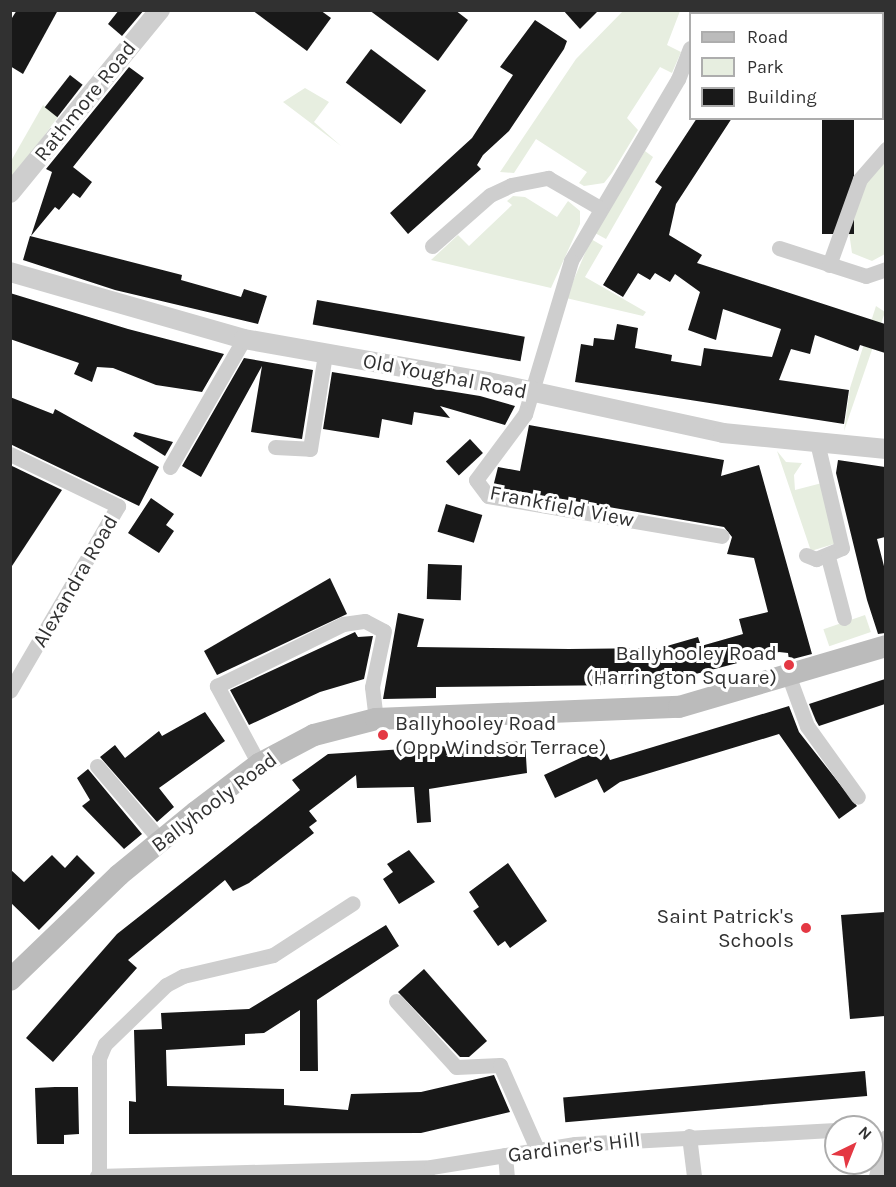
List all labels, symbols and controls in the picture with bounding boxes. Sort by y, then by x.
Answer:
legend [689,12,884,120]
text: Road [747,26,788,48]
street label: Rathmore Road [29,36,141,166]
text: Park [747,56,784,78]
text: Building [747,86,817,108]
street label: Old Youghal Road [361,348,529,404]
street label: Frankfield View [488,480,636,532]
street label: Alexandra Road [27,510,123,652]
place label: Ballyhooley Road (Harrington Square) [586,640,777,690]
marker: Ballyhooley Road (Harrington Square) [782,658,796,672]
place label: Ballyhooley Road (Opp Windsor Terrace) [395,710,606,760]
marker: Ballyhooley Road (Opp Windsor Terrace) [376,728,390,742]
street label: Ballyhooly Road [146,747,282,857]
place label: Saint Patrick's Schools [656,903,794,953]
marker: Saint Patrick's Schools [799,921,813,935]
north arrow [824,1115,884,1175]
text: N [855,1122,876,1144]
street label: Gardiner's Hill [506,1126,642,1168]

